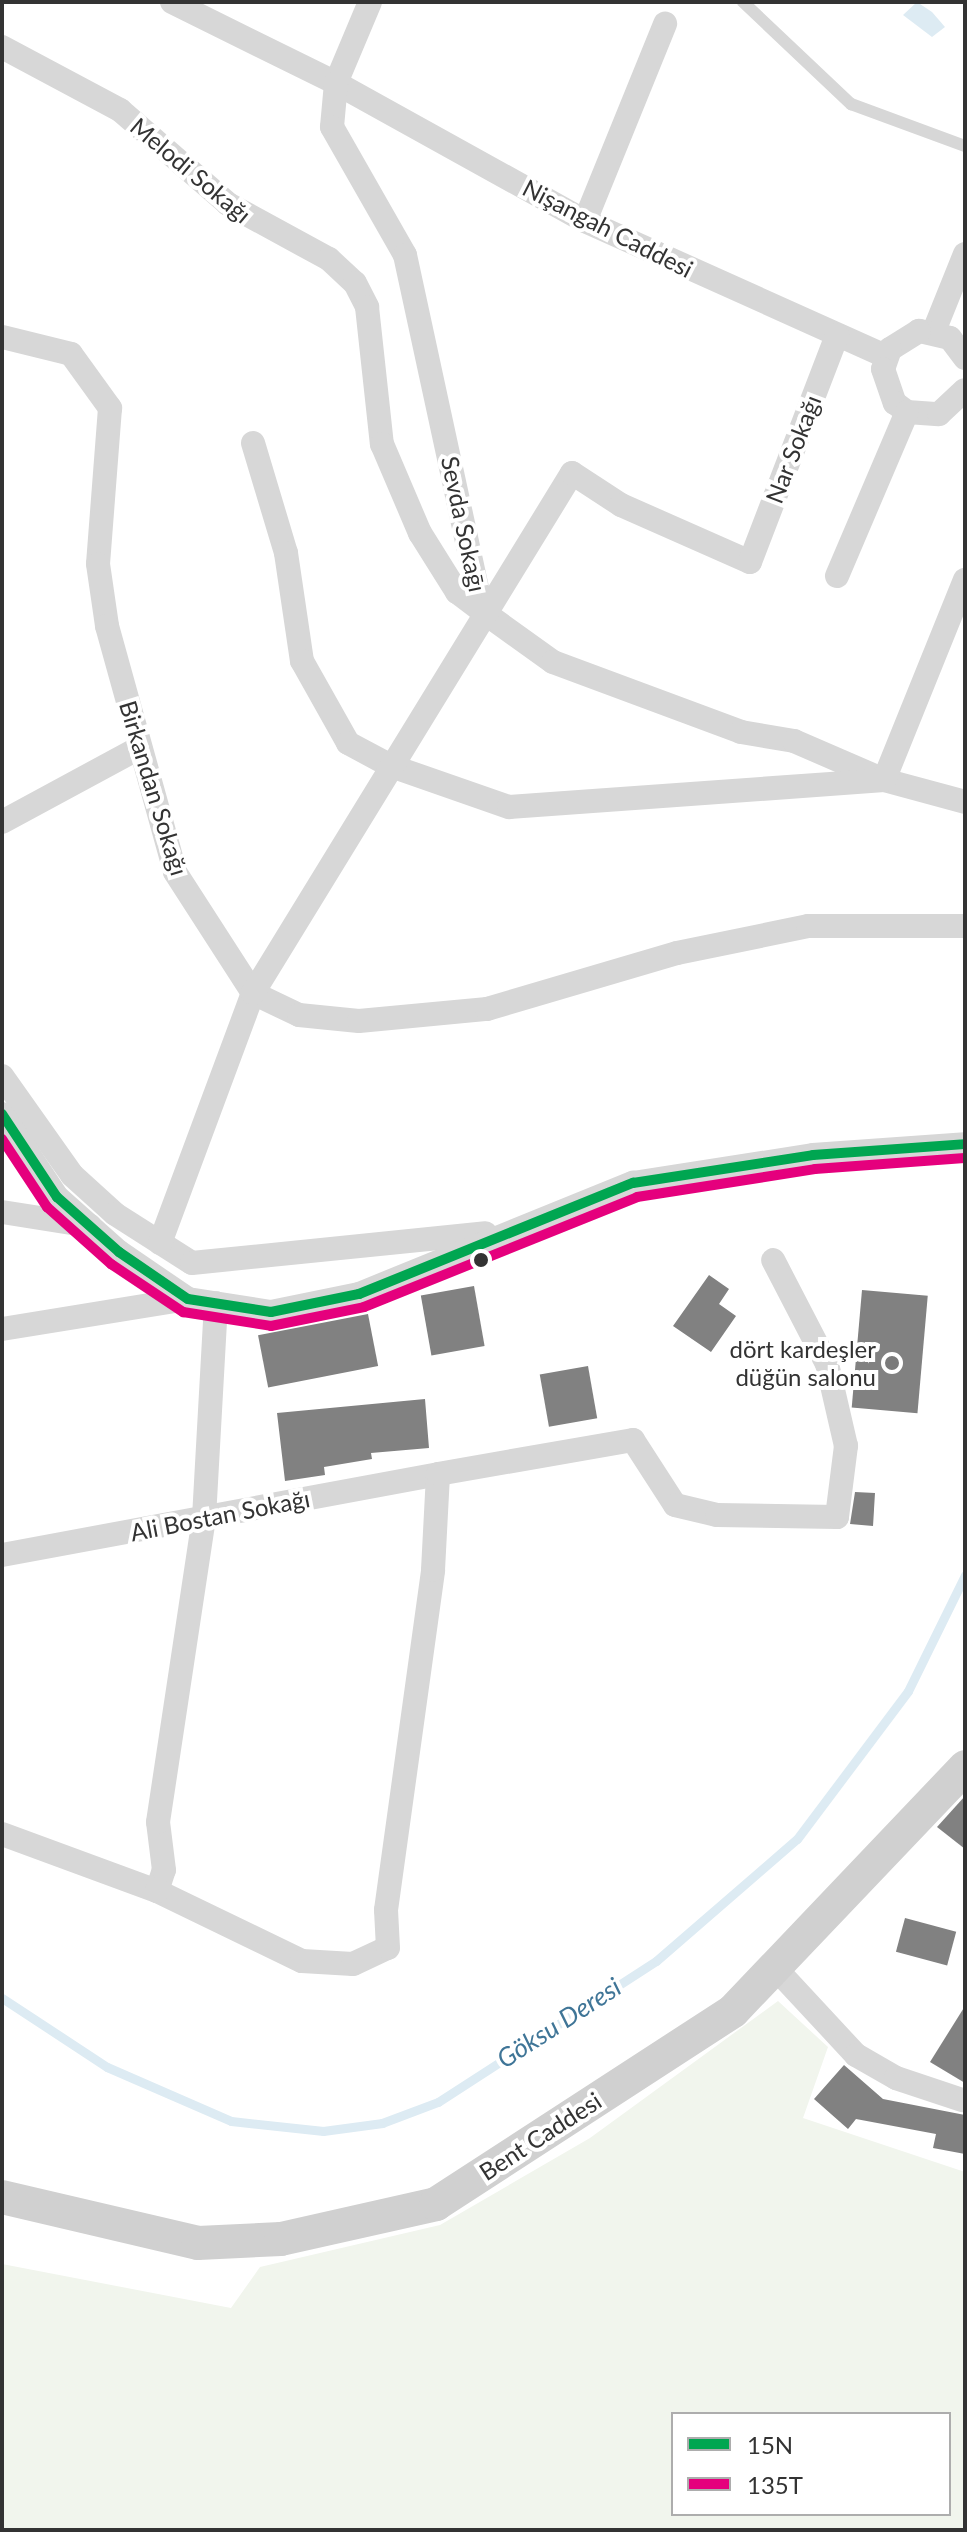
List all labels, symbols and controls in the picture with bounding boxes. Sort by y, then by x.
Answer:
street label: Melodi Sokağı [125,111,257,229]
street label: Nişangah Caddesi [518,173,698,283]
street label: Nar Sokağı [759,391,827,507]
street label: Sevda Sokaḡı [436,454,492,594]
street label: Birkandan Sokağı [114,697,194,879]
unlabelled marker [473,1252,489,1268]
place label: dört kardeşler düğün salonu [730,1335,876,1391]
marker: dört kardeşler düğün salonu [883,1354,901,1372]
street label: Ali Bostan Sokağı [128,1483,312,1547]
water label: Göksu Deresi [491,1971,627,2075]
street label: Bent Caddesi [474,2086,606,2186]
legend [671,2412,951,2516]
text: 15N [747,2430,793,2459]
text: 135T [747,2470,803,2499]

